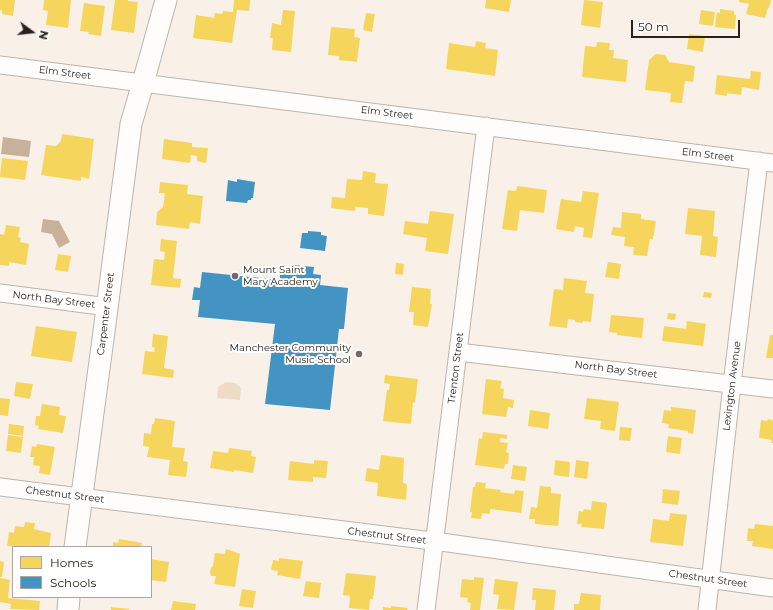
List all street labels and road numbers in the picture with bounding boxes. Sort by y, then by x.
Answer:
street label: Elm Street [38,64,92,82]
street label: Elm Street [360,104,414,122]
street label: Elm Street [681,146,735,164]
street label: Carpenter Street [95,272,117,356]
street label: North Bay Street [12,289,96,311]
street label: Trenton Street [446,332,466,404]
street label: Lexington Avenue [721,340,743,432]
street label: North Bay Street [574,359,658,381]
street label: Chestnut Street [25,484,105,506]
street label: Chestnut Street [347,525,427,547]
street label: Chestnut Street [668,568,748,590]

